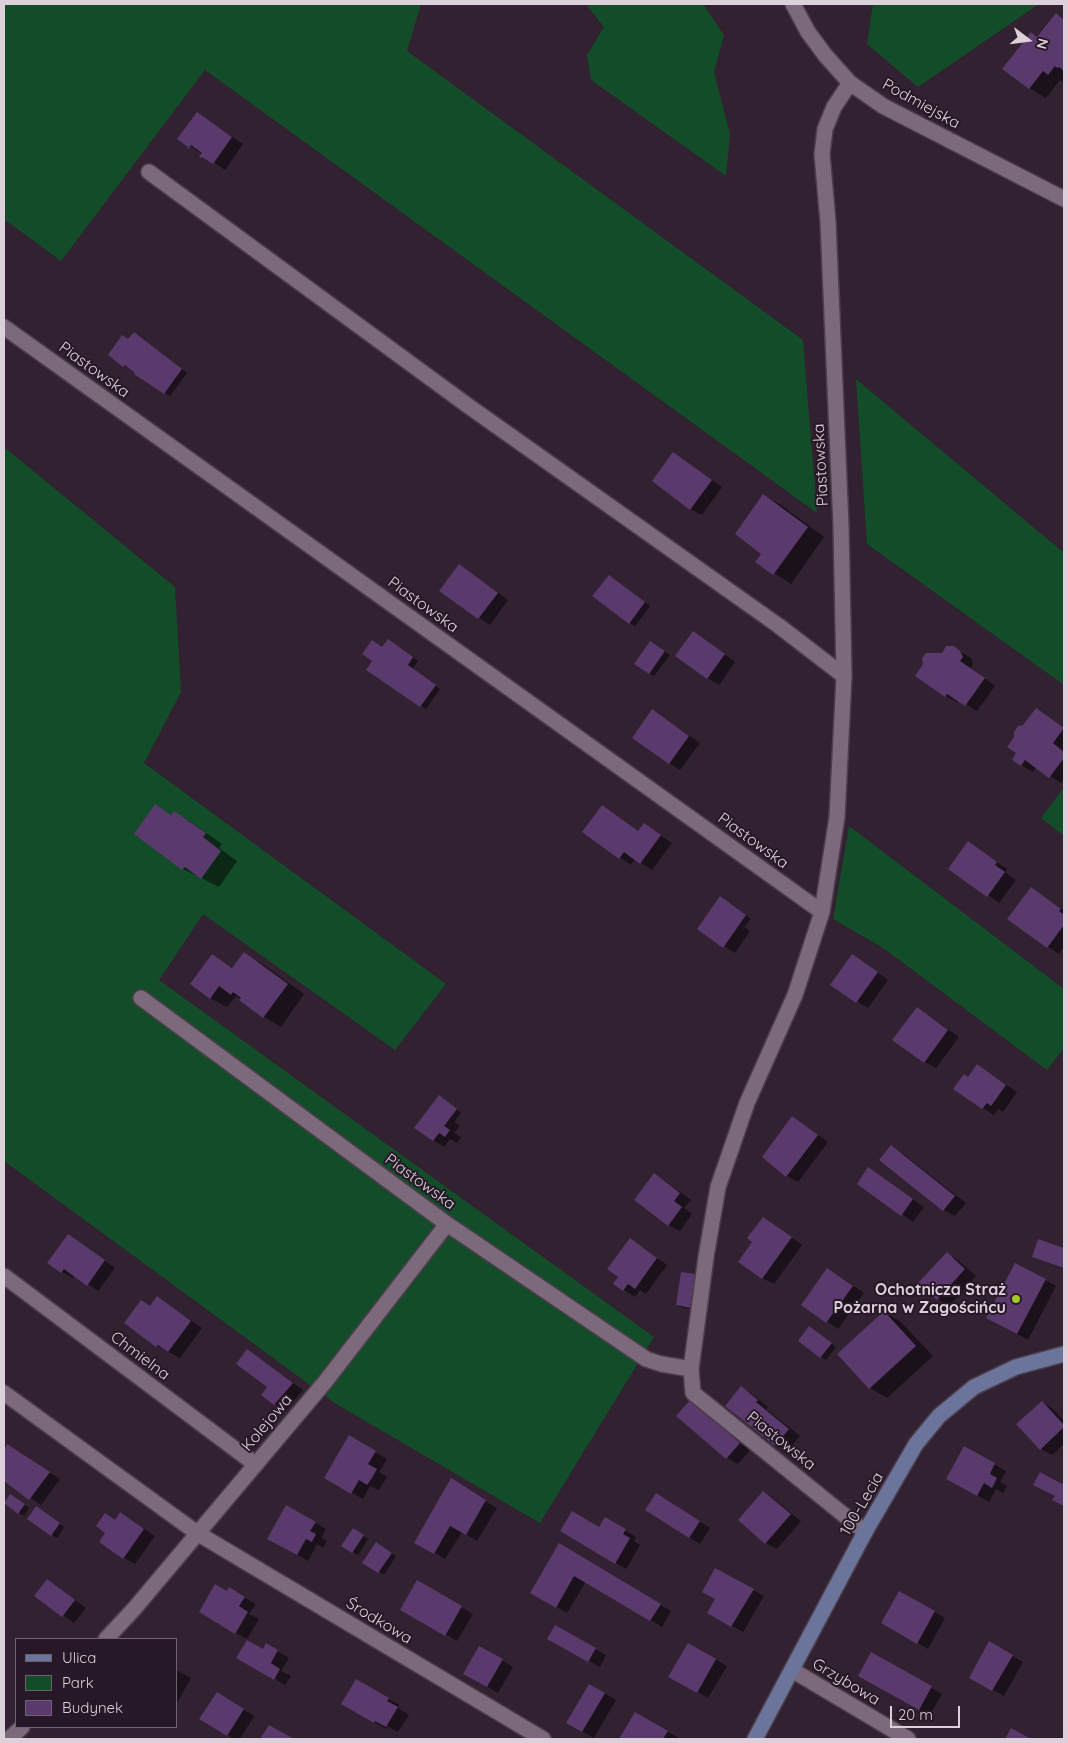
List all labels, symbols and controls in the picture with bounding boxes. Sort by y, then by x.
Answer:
north arrow [1003,15,1053,65]
text: N [1032,37,1053,51]
street label: Podmiejska [879,75,963,133]
street label: Piastowska [55,338,133,402]
street label: Piastowska [809,423,833,507]
street label: Piastowska [384,573,462,637]
street label: Piastowska [714,809,792,873]
street label: Piastowska [381,1150,459,1214]
place label: Ochotnicza Straż Pożarna w Zagościńcu [834,1280,1006,1318]
marker: Ochotnicza Straż Pożarna w Zagościńcu [1010,1293,1022,1305]
street label: Chmielna [107,1328,173,1384]
street label: Kolejowa [238,1391,296,1455]
street label: Piastowska [743,1407,819,1475]
street label: 100-Lecia [836,1469,888,1539]
street label: Środkowa [342,1594,416,1648]
legend [15,1638,178,1728]
text: Ulica [62,1648,96,1667]
street label: Grzybowa [809,1654,883,1710]
text: Park [62,1673,94,1692]
scale bar [893,1696,963,1728]
text: Budynek [62,1698,123,1717]
text: 20 m [898,1705,933,1724]

